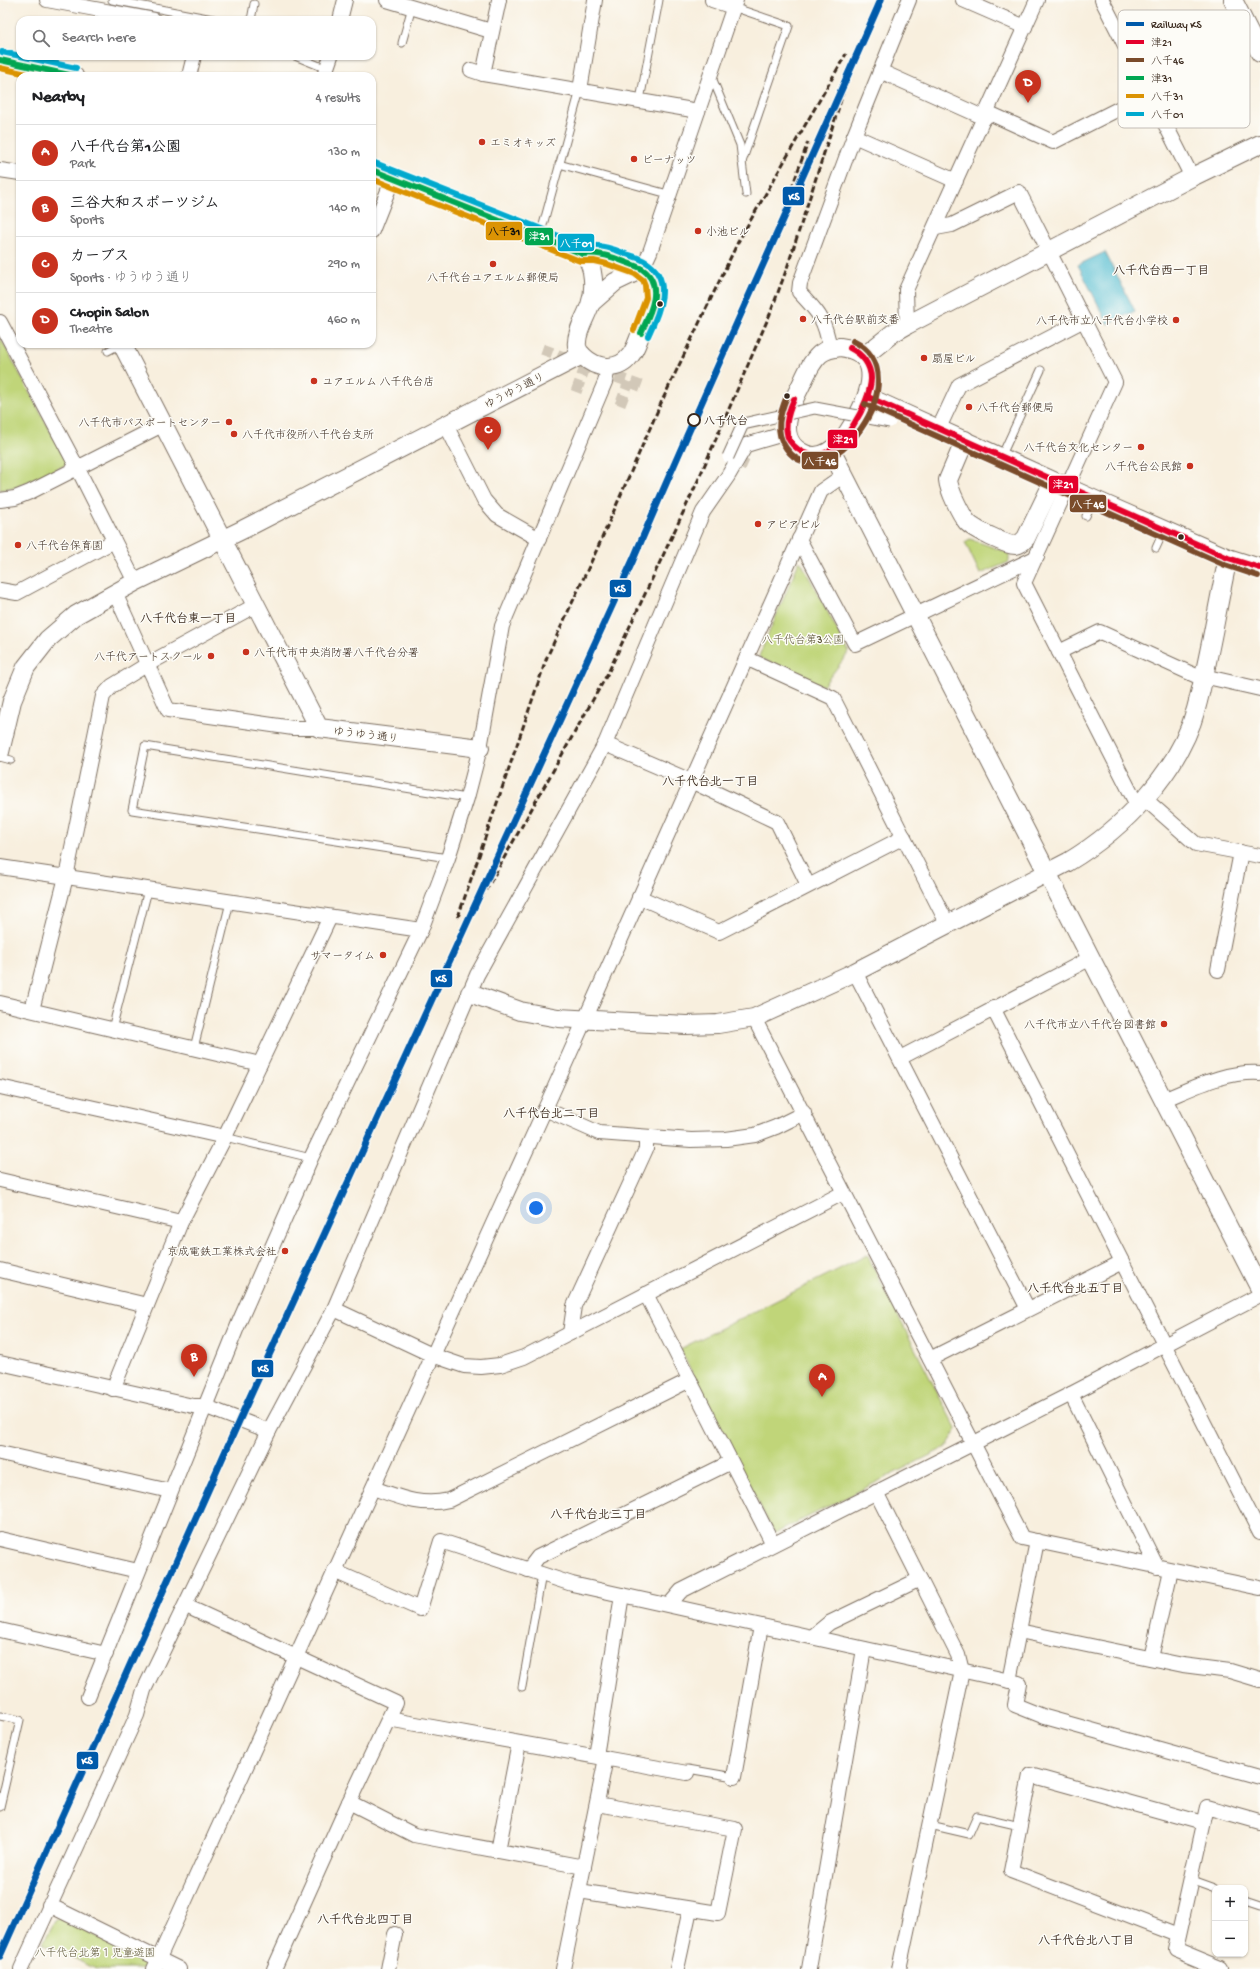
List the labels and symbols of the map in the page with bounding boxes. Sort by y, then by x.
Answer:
legend [1118,10,1250,128]
text: Railway KS [1151,20,1202,32]
text: 津21 [1151,37,1172,50]
text: 八千46 [1151,55,1184,68]
pin: D [1015,70,1041,103]
text: 津31 [1151,73,1172,86]
text: 八千31 [1151,91,1183,104]
text: 八千01 [1151,109,1184,122]
marker: エミオキッズ [477,137,487,147]
place label: エミオキッズ [490,138,556,150]
marker: ピーナッツ [629,154,639,164]
place label: ピーナッツ [642,155,696,167]
line badge: KS [782,186,805,206]
text: KS [787,192,800,204]
line badge: 八千31 [485,221,523,241]
text: 八千31 [488,226,520,239]
marker: 小池ビル [693,226,703,236]
place label: 小池ビル [706,226,750,239]
line badge: 津31 [524,227,554,246]
text: 津31 [528,231,550,244]
line badge: 八千01 [557,233,595,252]
text: 八千01 [560,238,592,251]
marker: 八千代台ユアエルム郵便局 [488,259,498,269]
district label: 八千代台西一丁目 [1113,264,1209,279]
place label: 八千代台ユアエルム郵便局 [427,272,559,285]
unlabelled marker [655,299,665,309]
marker: 八千代台駅前交番 [798,314,808,324]
place label: 八千代台駅前交番 [811,314,899,327]
place label: 八千代市立八千代台小学校 [1036,315,1168,328]
marker: 八千代市立八千代台小学校 [1171,315,1181,325]
marker: 扇屋ビル [919,353,929,363]
place label: 扇屋ビル [932,353,976,366]
street label: ゆうゆう通り [482,371,547,412]
marker: ユアエルム 八千代台店 [309,376,319,386]
place label: ユアエルム 八千代台店 [322,376,435,389]
unlabelled marker [782,391,792,401]
marker: 八千代台郵便局 [964,402,974,412]
place label: 八千代台郵便局 [977,402,1054,415]
marker: 八千代台 [687,413,701,427]
place label: 八千代台 [704,415,748,428]
place label: 八千代市パスポートセンター [78,417,221,430]
marker: 八千代市パスポートセンター [224,417,234,427]
pin: C [475,417,501,450]
marker: 八千代市役所八千代台支所 [229,429,239,439]
place label: 八千代市役所八千代台支所 [242,429,374,442]
line badge: 津21 [827,429,858,449]
text: 津21 [833,434,853,447]
place label: 八千代台文化センター [1023,442,1133,455]
marker: 八千代台文化センター [1136,442,1146,452]
line badge: 八千46 [801,451,839,470]
text: 八千46 [804,456,837,469]
place label: 八千代台公民館 [1105,461,1182,474]
marker: 八千代台公民館 [1185,461,1195,471]
line badge: 津21 [1048,475,1079,494]
text: 津21 [1053,479,1073,492]
line badge: 八千46 [1069,494,1107,513]
text: 八千46 [1072,499,1105,512]
marker: アピアビル [753,519,763,529]
place label: アピアビル [766,520,821,532]
unlabelled marker [1176,532,1186,542]
marker: 八千代台保育園 [13,540,23,550]
place label: 八千代台保育園 [26,540,103,553]
line badge: KS [609,579,632,598]
text: KS [613,584,626,596]
district label: 八千代台東一丁目 [140,612,236,627]
park label: 八千代台第3公園 [762,634,844,647]
marker: 八千代市中央消防署八千代台分署 [241,647,251,657]
place label: 八千代市中央消防署八千代台分署 [254,647,419,660]
place label: 八千代アートスクール [94,651,203,664]
marker: 八千代アートスクール [206,651,216,661]
street label: ゆうゆう通り [332,725,399,746]
district label: 八千代台北一丁目 [662,775,758,790]
marker: サマータイム [378,950,388,960]
place label: サマータイム [310,951,375,963]
line badge: KS [430,969,453,988]
text: KS [434,974,447,986]
place label: 八千代市立八千代台図書館 [1024,1019,1156,1032]
marker: 八千代市立八千代台図書館 [1159,1019,1169,1029]
district label: 八千代台北二丁目 [503,1107,599,1122]
your location [526,1198,546,1218]
place label: 京成電鉄工業株式会社 [167,1246,277,1259]
marker: 京成電鉄工業株式会社 [280,1246,290,1256]
district label: 八千代台北五丁目 [1027,1282,1123,1297]
pin: B [181,1344,207,1377]
line badge: KS [251,1359,274,1378]
text: KS [256,1364,269,1376]
pin: A [809,1364,835,1397]
district label: 八千代台北三丁目 [550,1508,646,1523]
line badge: KS [76,1751,99,1770]
text: KS [80,1756,93,1768]
district label: 八千代台北四丁目 [317,1913,413,1928]
district label: 八千代台北八丁目 [1038,1934,1134,1949]
park label: 八千代台北第１児童遊園 [35,1947,156,1960]

